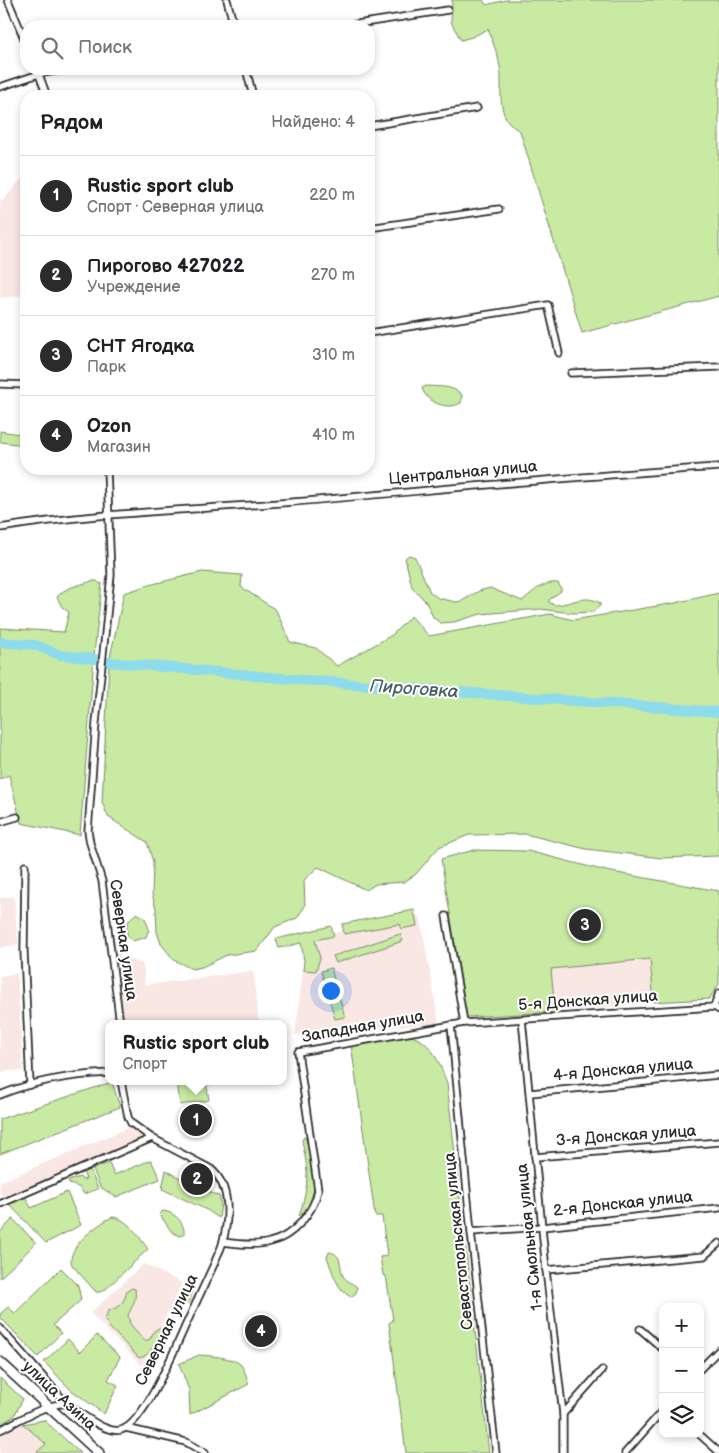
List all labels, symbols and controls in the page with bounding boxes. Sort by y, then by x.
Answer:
search box [20,20,375,75]
icon: search [38,34,66,62]
text: Поиск [78,36,132,59]
text: Рядом [40,110,103,135]
text: Найдено: 4 [271,113,355,132]
text: Rustic sport club [87,175,234,198]
text: 1 [53,186,59,205]
text: 220 m [309,186,355,205]
text: Спорт · Северная улица [87,198,264,217]
text: Пирогово 427022 [87,255,244,278]
text: 2 [51,266,61,285]
text: 270 m [311,266,355,285]
text: Учреждение [87,278,180,297]
text: СНТ Ягодка [87,335,194,358]
text: 3 [51,346,61,365]
text: 310 m [312,346,355,365]
text: Парк [87,358,126,377]
text: Ozon [87,415,131,438]
text: 4 [51,426,61,445]
text: 410 m [312,426,355,445]
text: Магазин [87,438,151,457]
street label: Центральная улица [388,457,539,489]
water label: Пироговка [369,675,459,703]
street label: Северная улица [105,878,141,1002]
pin: 3 [569,906,601,944]
your location [318,978,344,1004]
street label: 5-я Донская улица [518,987,659,1015]
street label: Западная улица [301,1007,426,1047]
popup [105,1020,287,1085]
text: Rustic sport club [123,1032,270,1055]
street label: 4-я Донская улица [552,1054,694,1086]
text: Спорт [123,1055,167,1074]
pin: 1 [180,1101,212,1139]
street label: 3-я Донская улица [555,1122,697,1150]
street label: Севастопольская улица [440,1151,478,1331]
pin: 2 [181,1160,213,1198]
street label: 1-я Смольная улица [513,1162,547,1311]
street label: 2-я Донская улица [552,1187,694,1221]
street label: Северная улица [132,1271,203,1389]
map controls [659,1303,704,1438]
button: + [659,1303,704,1348]
pin: 4 [245,1312,277,1350]
button: − [659,1348,704,1393]
street label: улица Азина [18,1357,100,1435]
button: layers [659,1393,704,1438]

